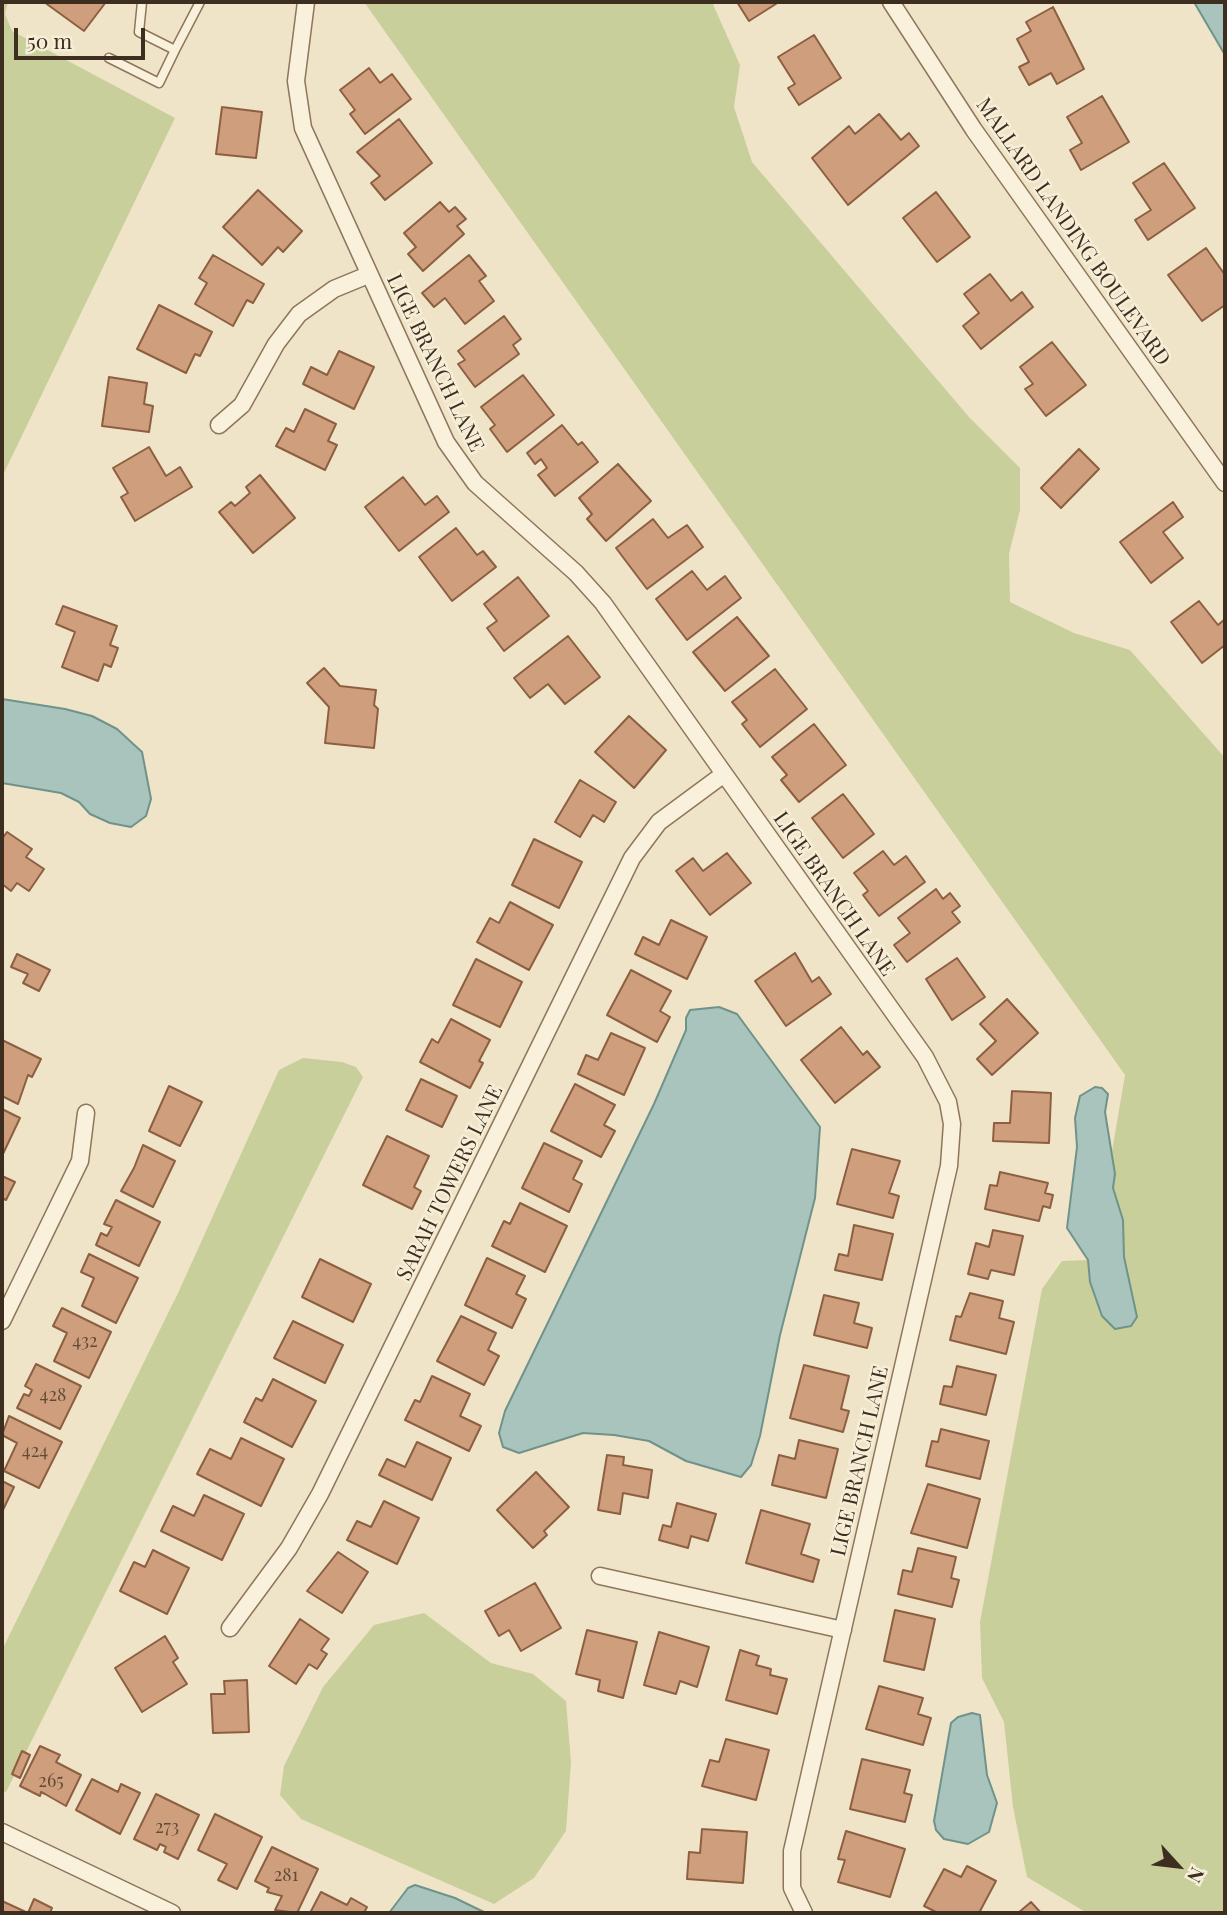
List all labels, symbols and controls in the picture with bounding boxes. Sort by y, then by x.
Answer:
scale bar [18,14,149,58]
text: 50 m [27,26,72,54]
street label: MALLARD LANDING BOULEVARD [971,93,1175,371]
street label: LIGE BRANCH LANE [381,270,489,456]
street label: LIGE BRANCH LANE [768,807,900,981]
street label: SARAH TOWERS LANE [392,1081,508,1285]
house number: 432 [72,1330,98,1352]
street label: LIGE BRANCH LANE [826,1363,894,1559]
house number: 428 [40,1384,66,1406]
house number: 424 [22,1440,48,1462]
house number: 265 [38,1770,64,1792]
house number: 273 [155,1816,179,1838]
north arrow [1143,1831,1213,1901]
house number: 281 [274,1864,298,1886]
text: N [1182,1864,1211,1888]

